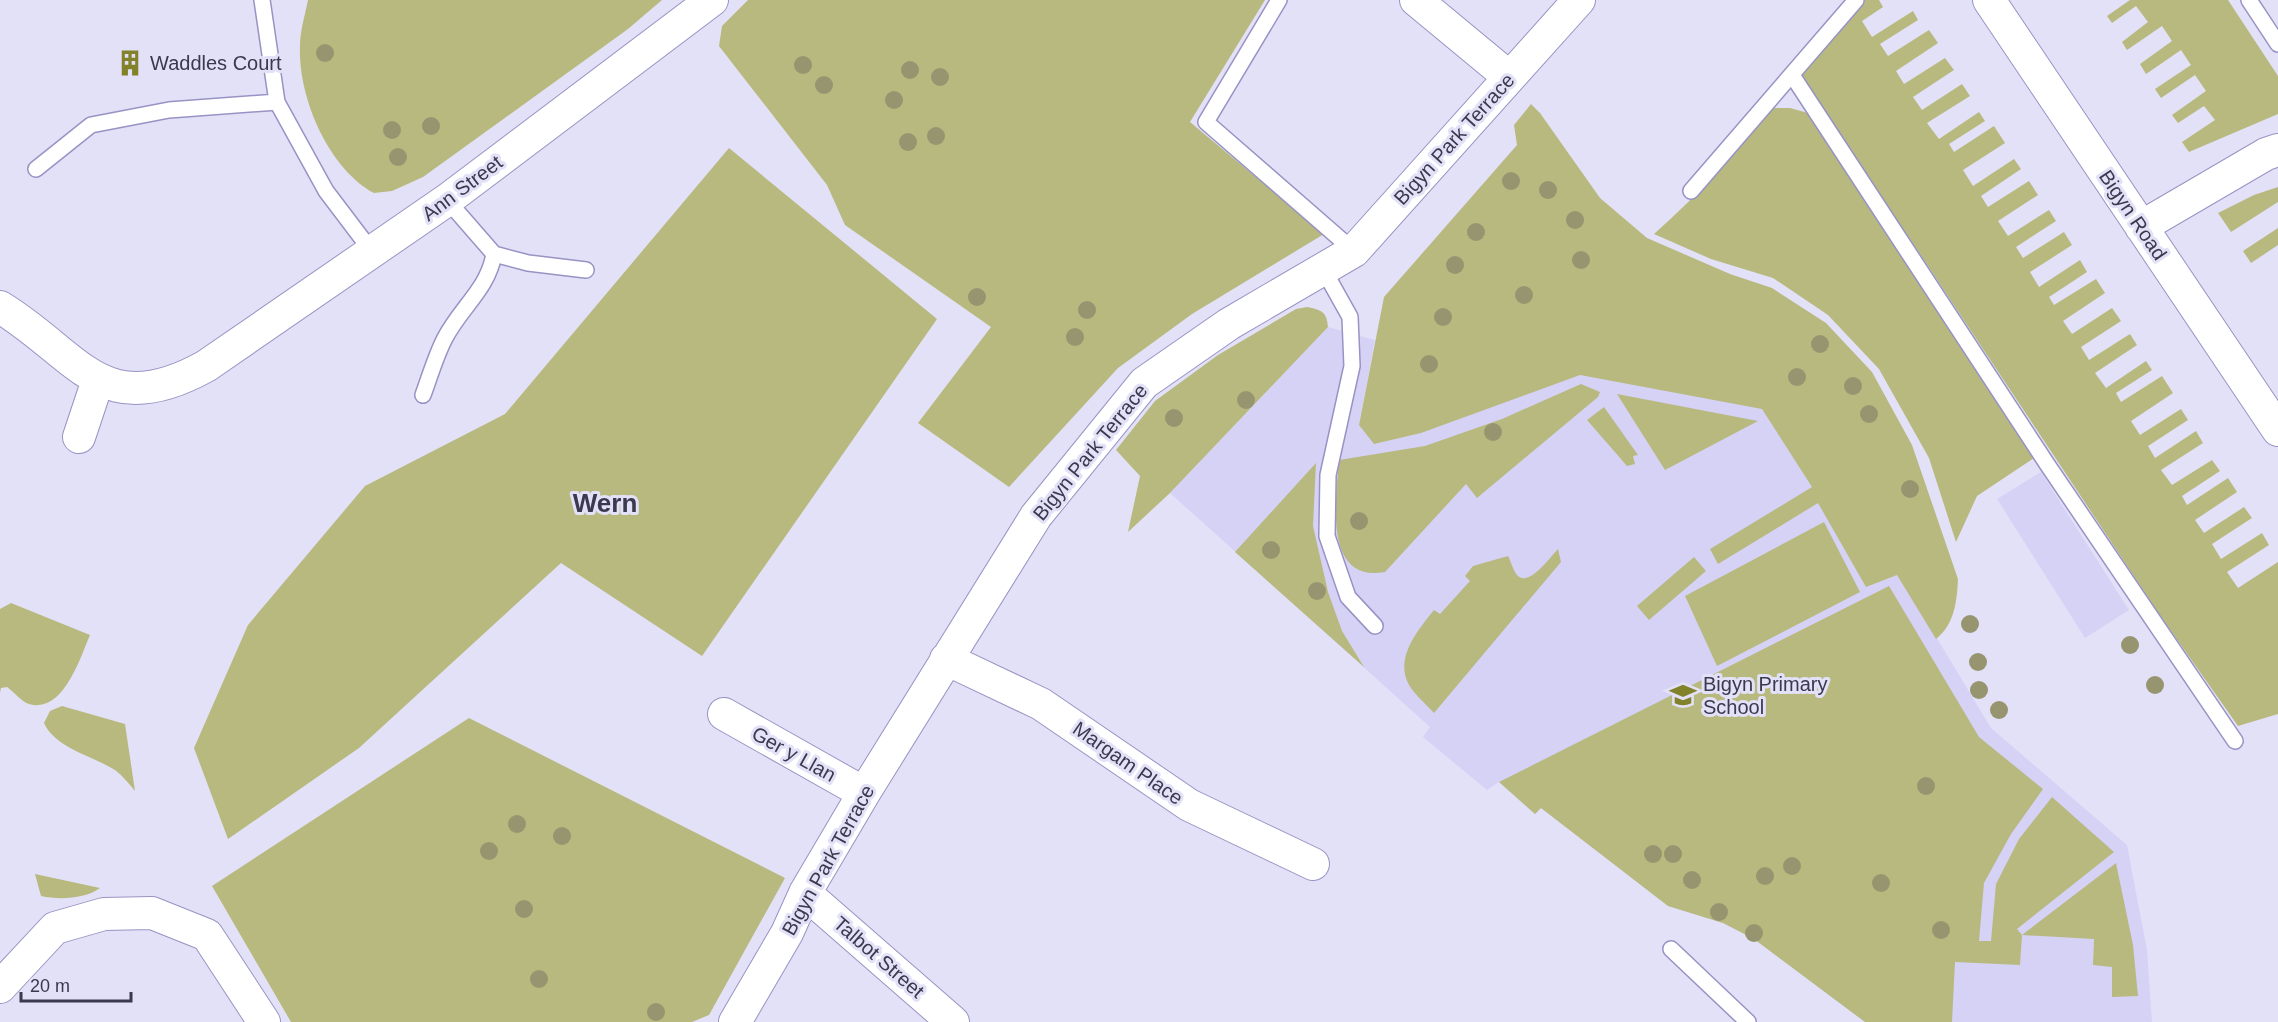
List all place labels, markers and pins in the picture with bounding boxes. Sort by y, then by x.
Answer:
building icon: Waddles Court [115,48,145,78]
place label: Waddles Court [150,52,282,74]
place label: Bigyn Primary School [1703,673,1827,718]
school or university icon: Bigyn Primary School [1668,680,1698,710]

